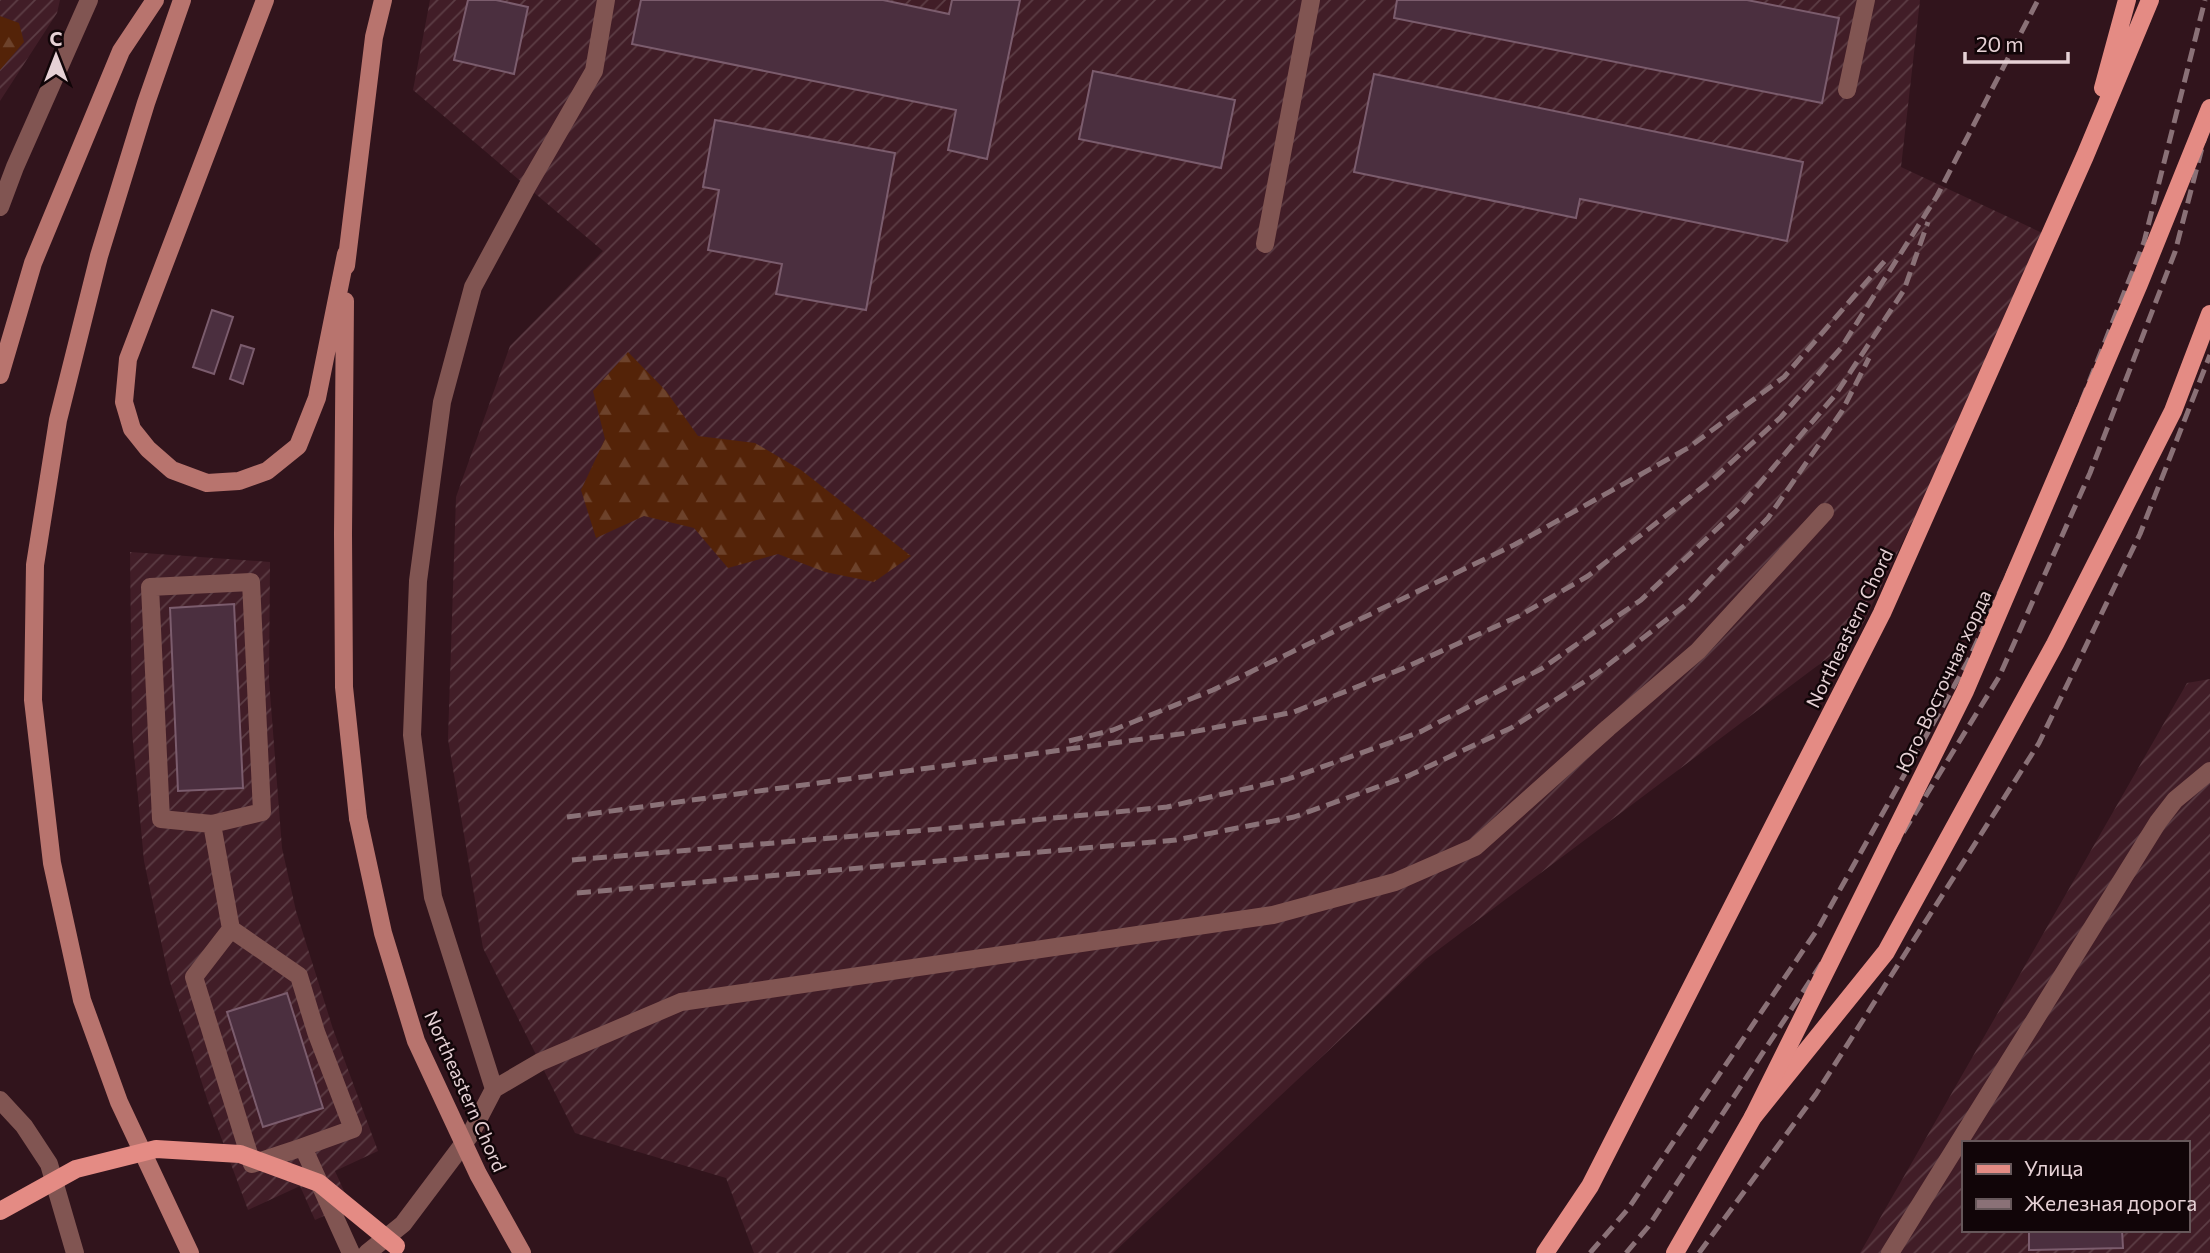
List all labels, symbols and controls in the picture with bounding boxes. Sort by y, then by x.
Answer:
north arrow [21,21,91,91]
scale bar [1965,21,2068,65]
text: С [50,27,63,50]
text: 20 m [1976,31,2024,56]
street label: Northeastern Chord [1801,545,1897,711]
street label: Юго-Восточная хорда [1891,586,1995,776]
street label: Northeastern Chord [420,1007,512,1175]
legend [1962,1141,2189,1232]
text: Улица [2024,1155,2083,1180]
text: Железная дорога [2024,1190,2197,1215]

